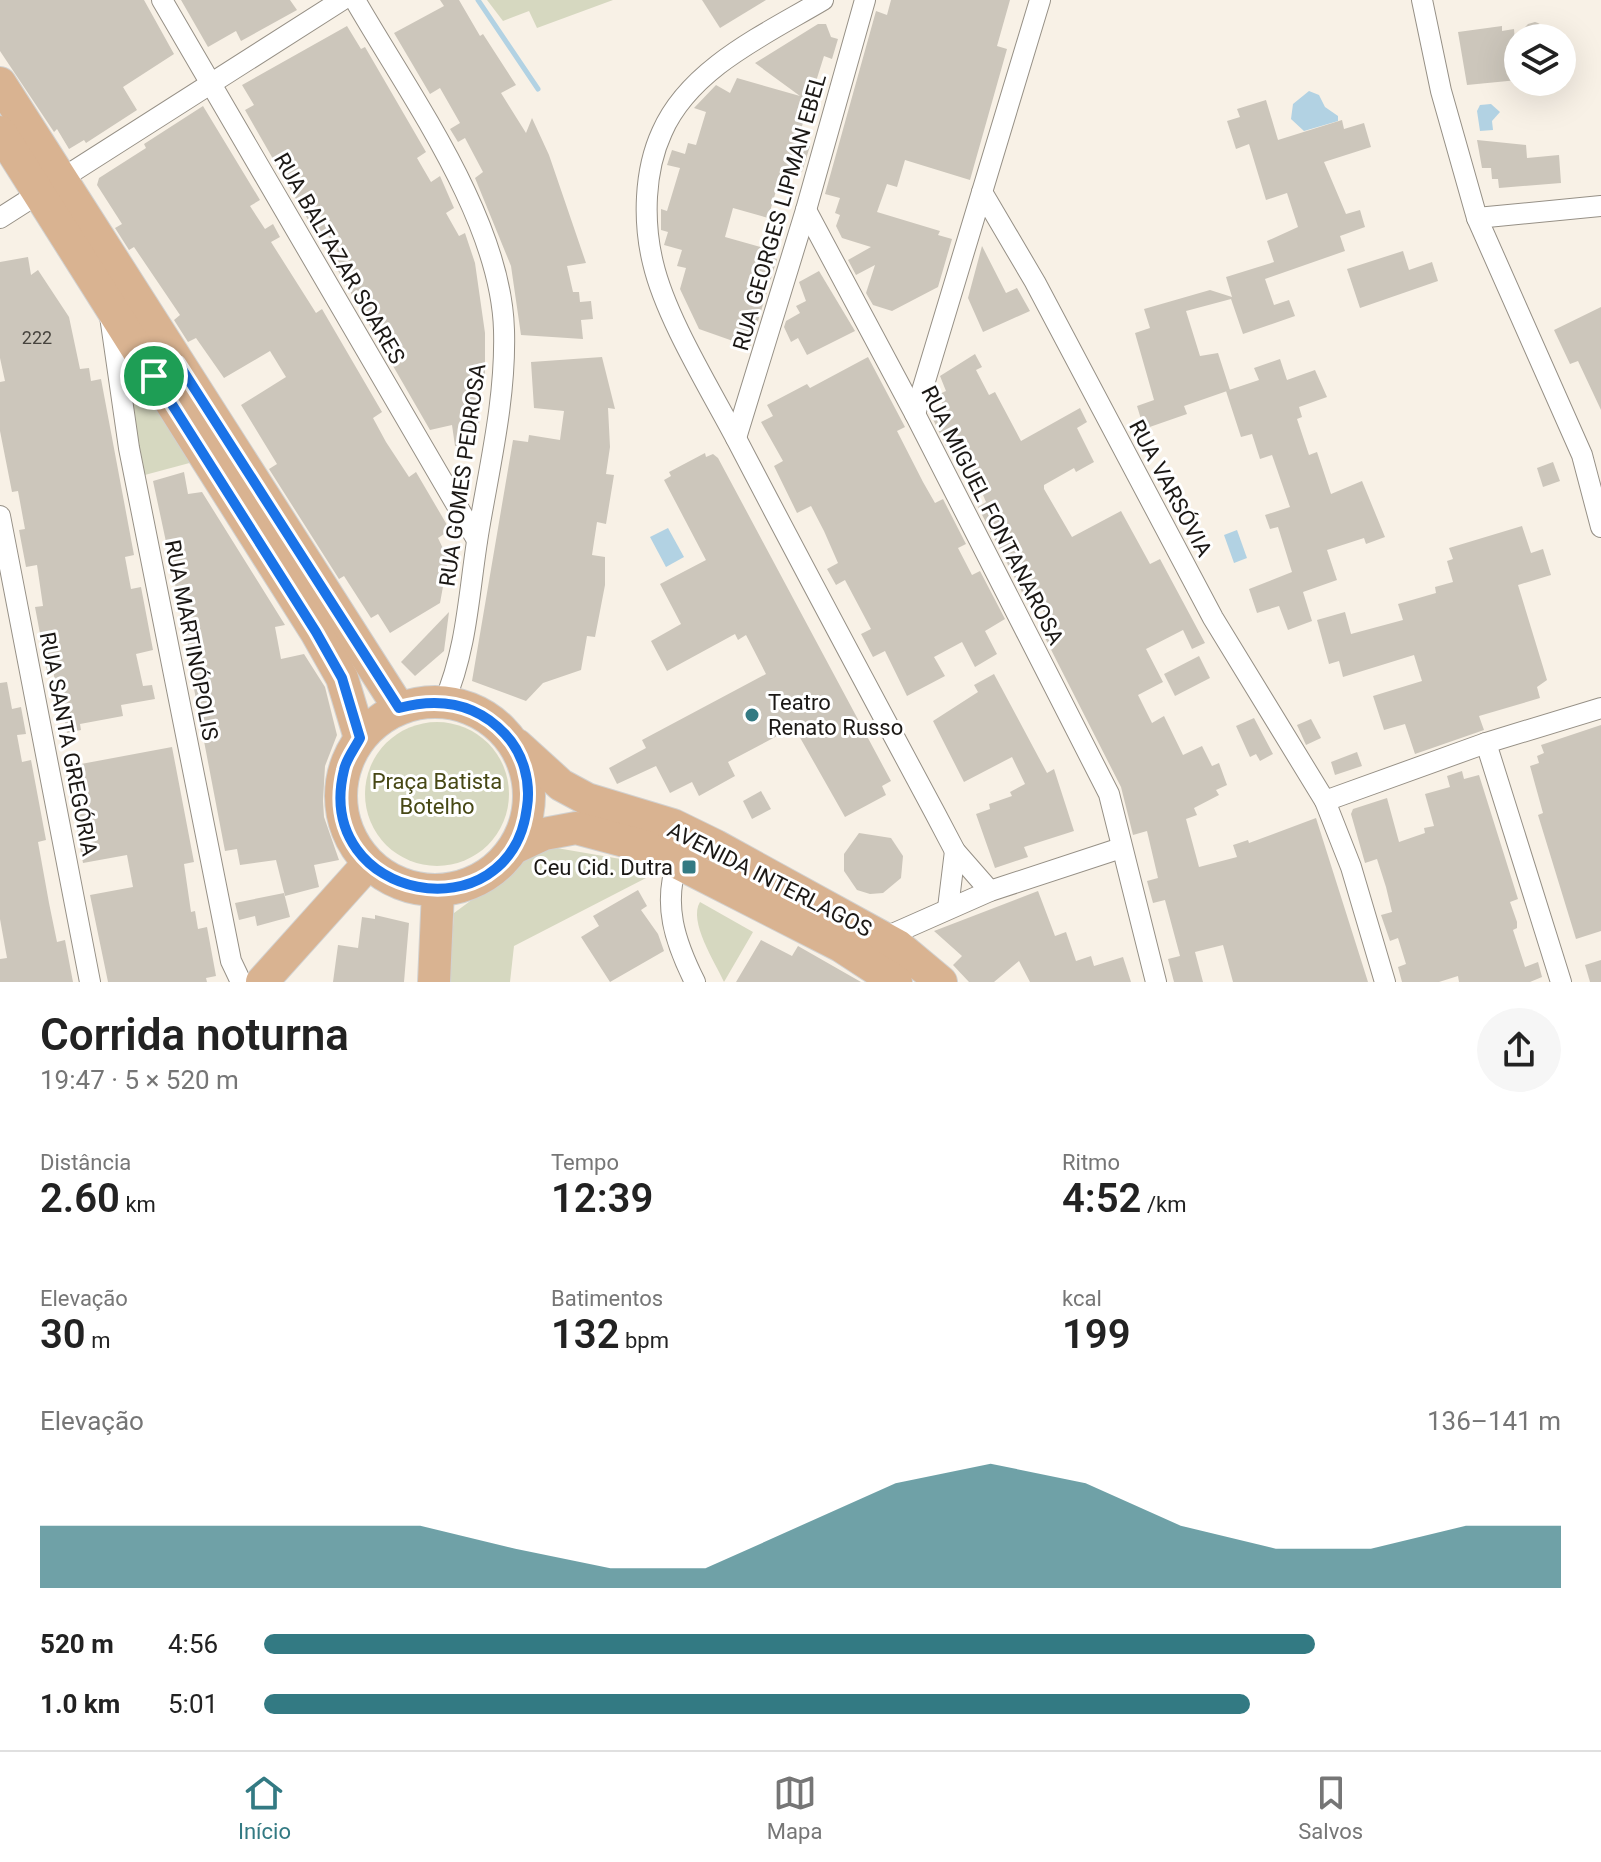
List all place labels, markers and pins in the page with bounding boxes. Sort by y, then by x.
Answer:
pin [120,342,188,410]
place label: Teatro Renato Russo [768,690,903,740]
marker: Teatro Renato Russo [743,706,761,724]
place label: Ceu Cid. Dutra [533,855,673,880]
marker: Ceu Cid. Dutra [680,858,698,876]

